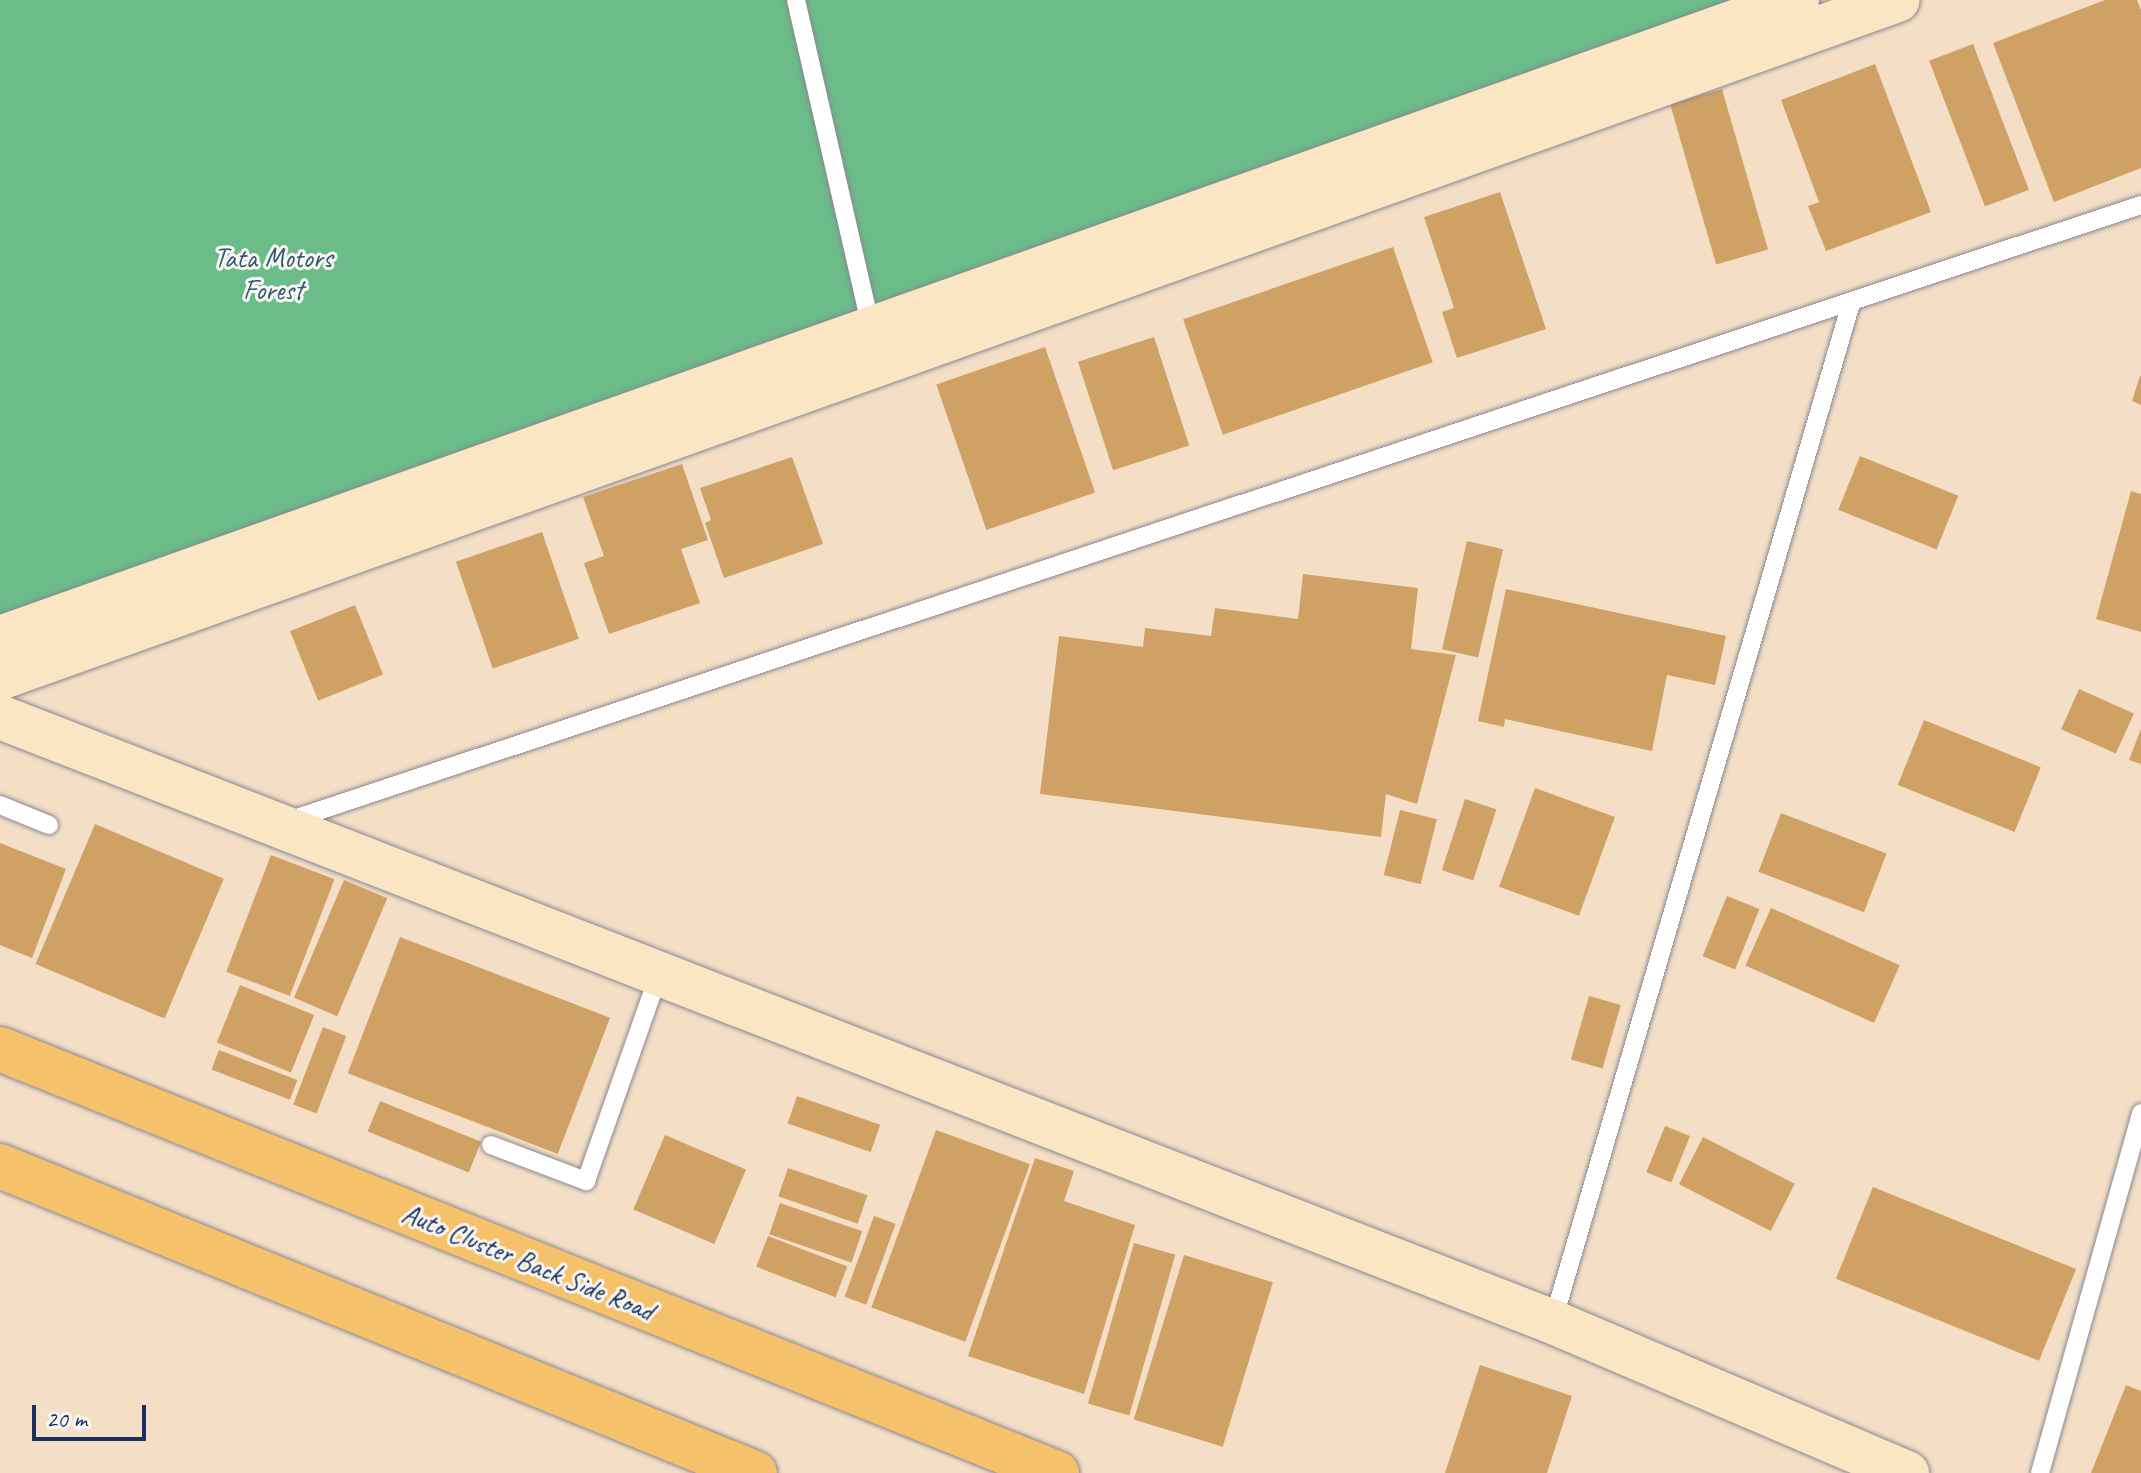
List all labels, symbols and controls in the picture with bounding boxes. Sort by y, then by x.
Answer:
park label: Tata Motors Forest [214,241,332,307]
street label: Auto Cluster Back Side Road [396,1196,660,1328]
scale bar [36,1389,150,1439]
text: 20 m [46,1404,87,1434]

